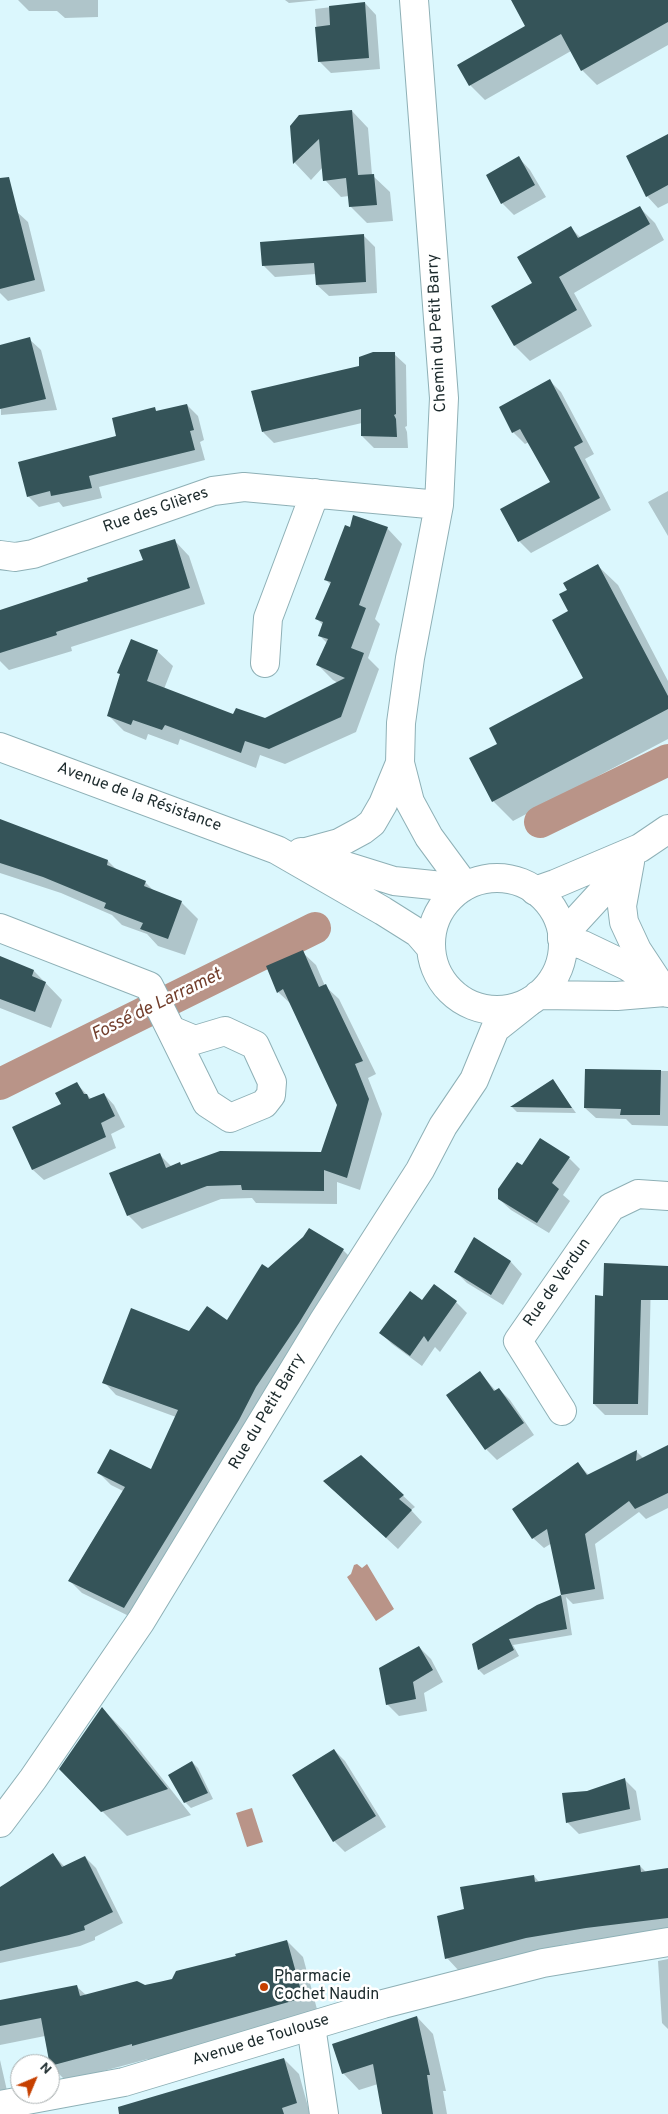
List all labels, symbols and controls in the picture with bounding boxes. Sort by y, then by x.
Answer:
street label: Chemin du Petit Barry [424,253,452,413]
street label: Rue des Glières [101,484,211,538]
street label: Avenue de la Résistance [54,759,224,837]
water label: Fossé de Larramet [88,965,226,1047]
street label: Rue de Verdun [520,1235,596,1331]
street label: Rue du Petit Barry [226,1351,310,1473]
place label: Pharmacie Cochet Naudin [274,1968,379,2006]
marker: Pharmacie Cochet Naudin [258,1981,270,1993]
street label: Avenue de Toulouse [190,2011,332,2071]
north arrow [10,2054,60,2104]
text: N [36,2059,55,2078]

